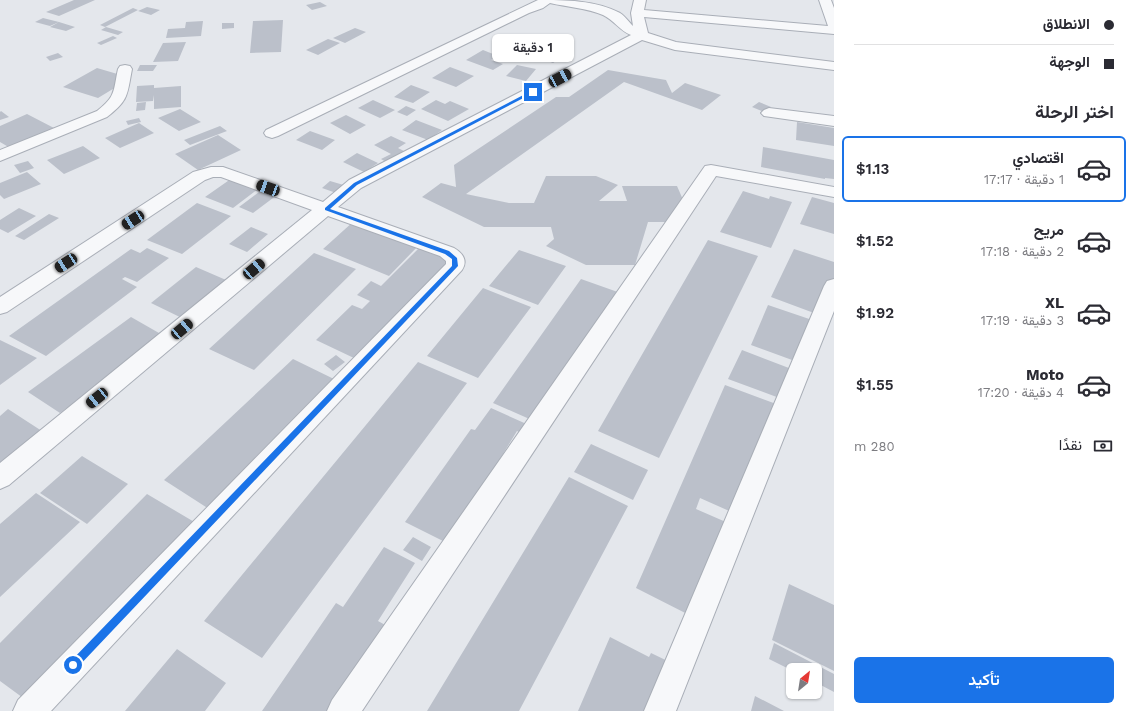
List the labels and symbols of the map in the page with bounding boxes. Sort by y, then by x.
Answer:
callout: 1 دقيقة [492,34,574,62]
car [547,67,573,89]
route end [524,83,542,101]
car [255,178,281,198]
car [120,208,146,232]
car [53,251,79,275]
car [241,257,267,281]
car [169,317,195,341]
car [84,386,110,410]
route start [64,656,82,674]
north arrow [786,663,822,699]

